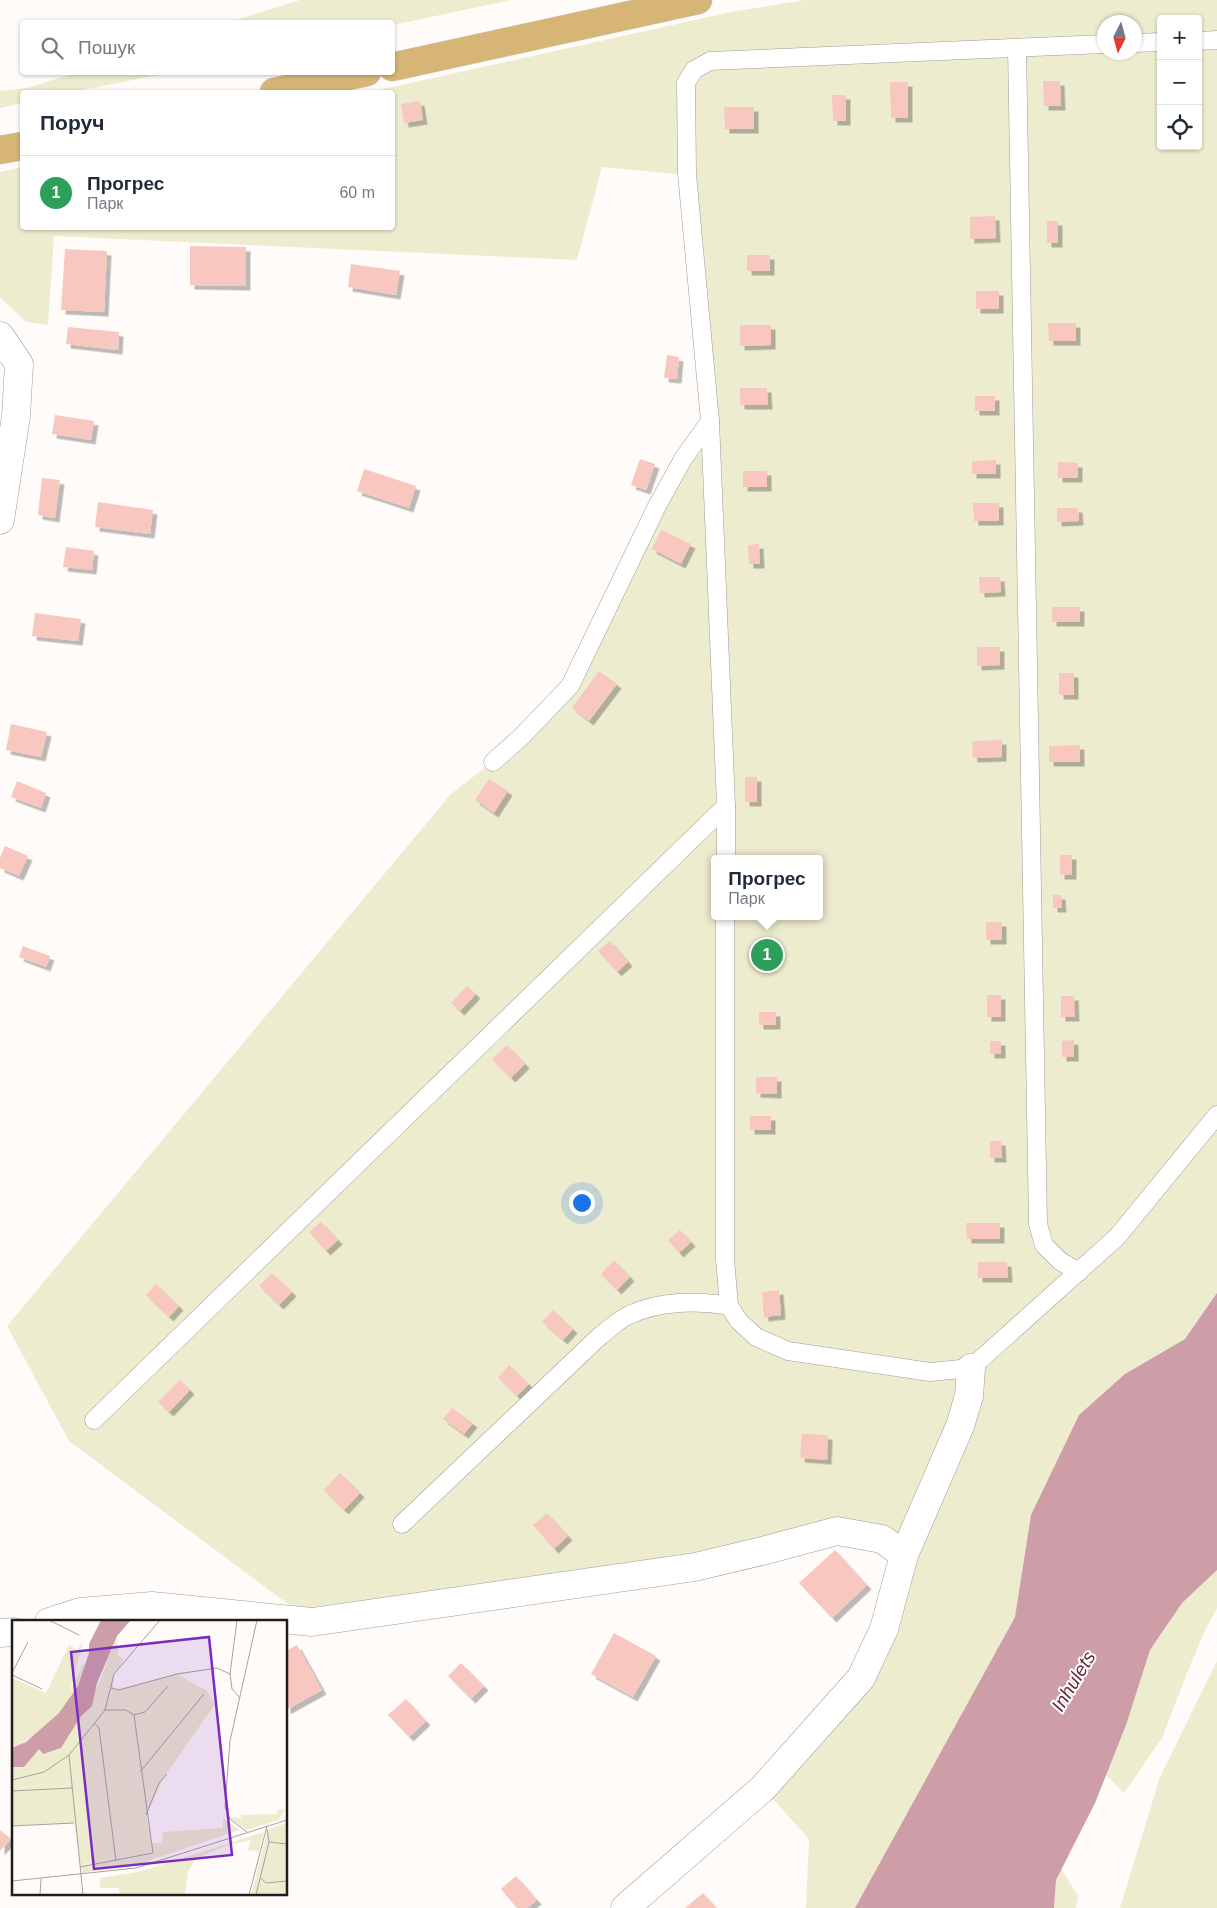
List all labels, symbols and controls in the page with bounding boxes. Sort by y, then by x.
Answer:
north arrow [1097,15,1142,60]
map controls [1157,15,1202,150]
button: + [1157,15,1202,60]
search box [20,20,395,75]
icon: search [38,34,66,62]
text: Пошук [78,37,135,58]
button: − [1157,60,1202,105]
button: locate [1157,105,1202,150]
text: Поруч [40,111,104,134]
text: Прогрес [87,173,164,194]
text: 1 [52,184,60,201]
text: 60 m [339,184,375,201]
text: Парк [87,195,123,212]
popup [711,855,823,920]
text: Прогрес [728,868,806,889]
text: Парк [728,890,765,907]
pin: 1 [751,936,783,974]
your location [569,1190,595,1216]
inset map [12,1620,288,1896]
water label: Inhulets [1047,1647,1100,1715]

